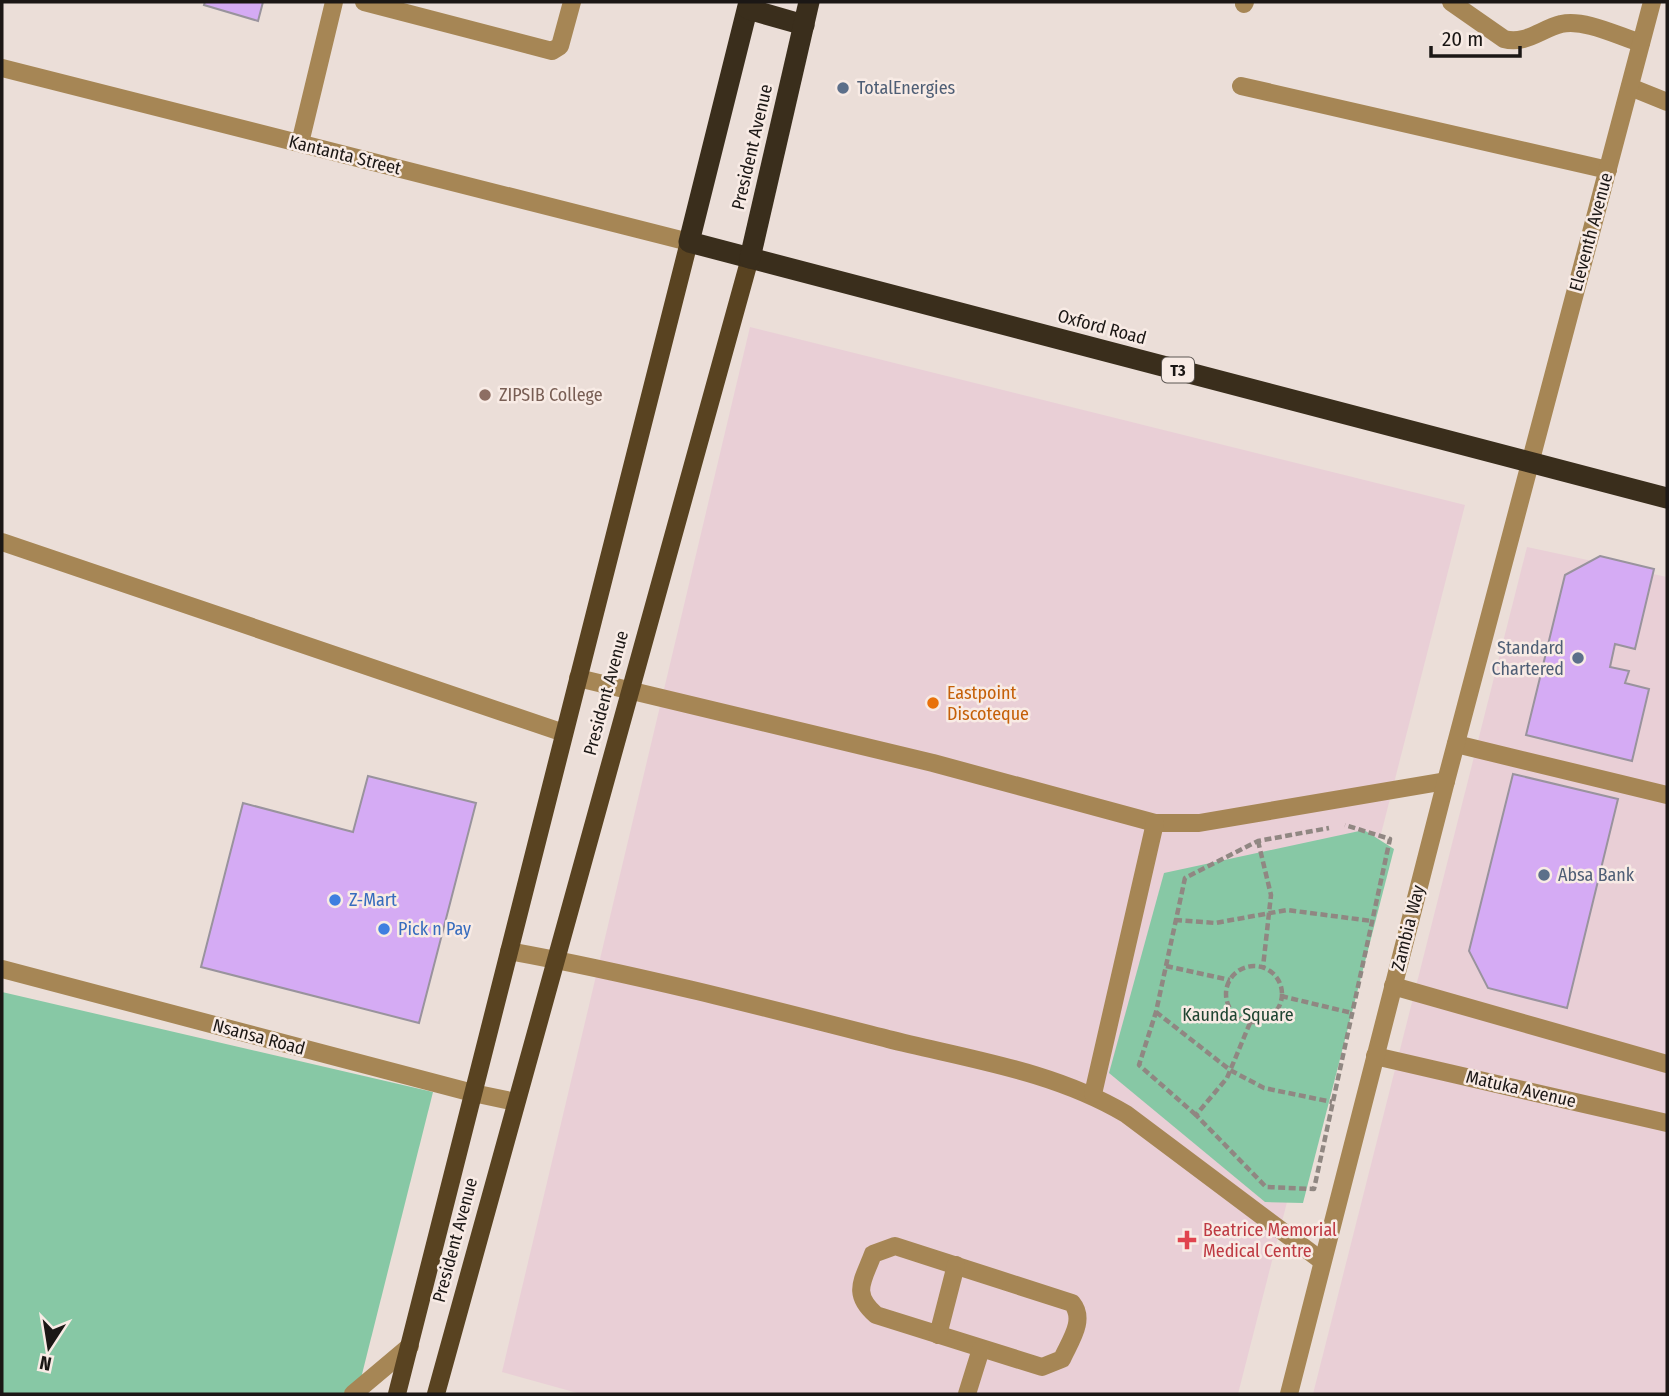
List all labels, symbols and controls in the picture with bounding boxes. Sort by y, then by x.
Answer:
scale bar [1431,14,1520,58]
text: 20 m [1442,26,1483,52]
place label: TotalEnergies [857,77,956,99]
marker: TotalEnergies [835,80,851,96]
street label: President Avenue [727,82,777,212]
street label: Kantanta Street [287,130,403,180]
street label: Eleventh Avenue [1565,170,1617,294]
street label: Oxford Road [1055,305,1149,349]
road number: T3 [1162,358,1194,382]
place label: ZIPSIB College [499,384,603,406]
marker: ZIPSIB College [477,387,493,403]
street label: President Avenue [579,628,633,758]
place label: Standard Chartered [1492,637,1564,680]
marker: Standard Chartered [1570,650,1586,666]
place label: Eastpoint Discoteque [947,682,1029,725]
marker: Eastpoint Discoteque [925,695,941,711]
place label: Absa Bank [1558,864,1635,886]
marker: Absa Bank [1536,867,1552,883]
street label: Zambia Way [1387,883,1429,973]
place label: Z-Mart [349,889,397,911]
marker: Z-Mart [327,892,343,908]
place label: Pick n Pay [398,918,471,940]
marker: Pick n Pay [376,921,392,937]
park label: Kaunda Square [1182,1004,1294,1026]
street label: Nsansa Road [210,1014,308,1060]
street label: Matuka Avenue [1464,1066,1578,1112]
street label: President Avenue [428,1175,482,1305]
place label: Beatrice Memorial Medical Centre [1203,1219,1337,1262]
marker: Beatrice Memorial Medical Centre [1177,1230,1197,1250]
north arrow [14,1312,84,1382]
text: N [38,1351,54,1376]

